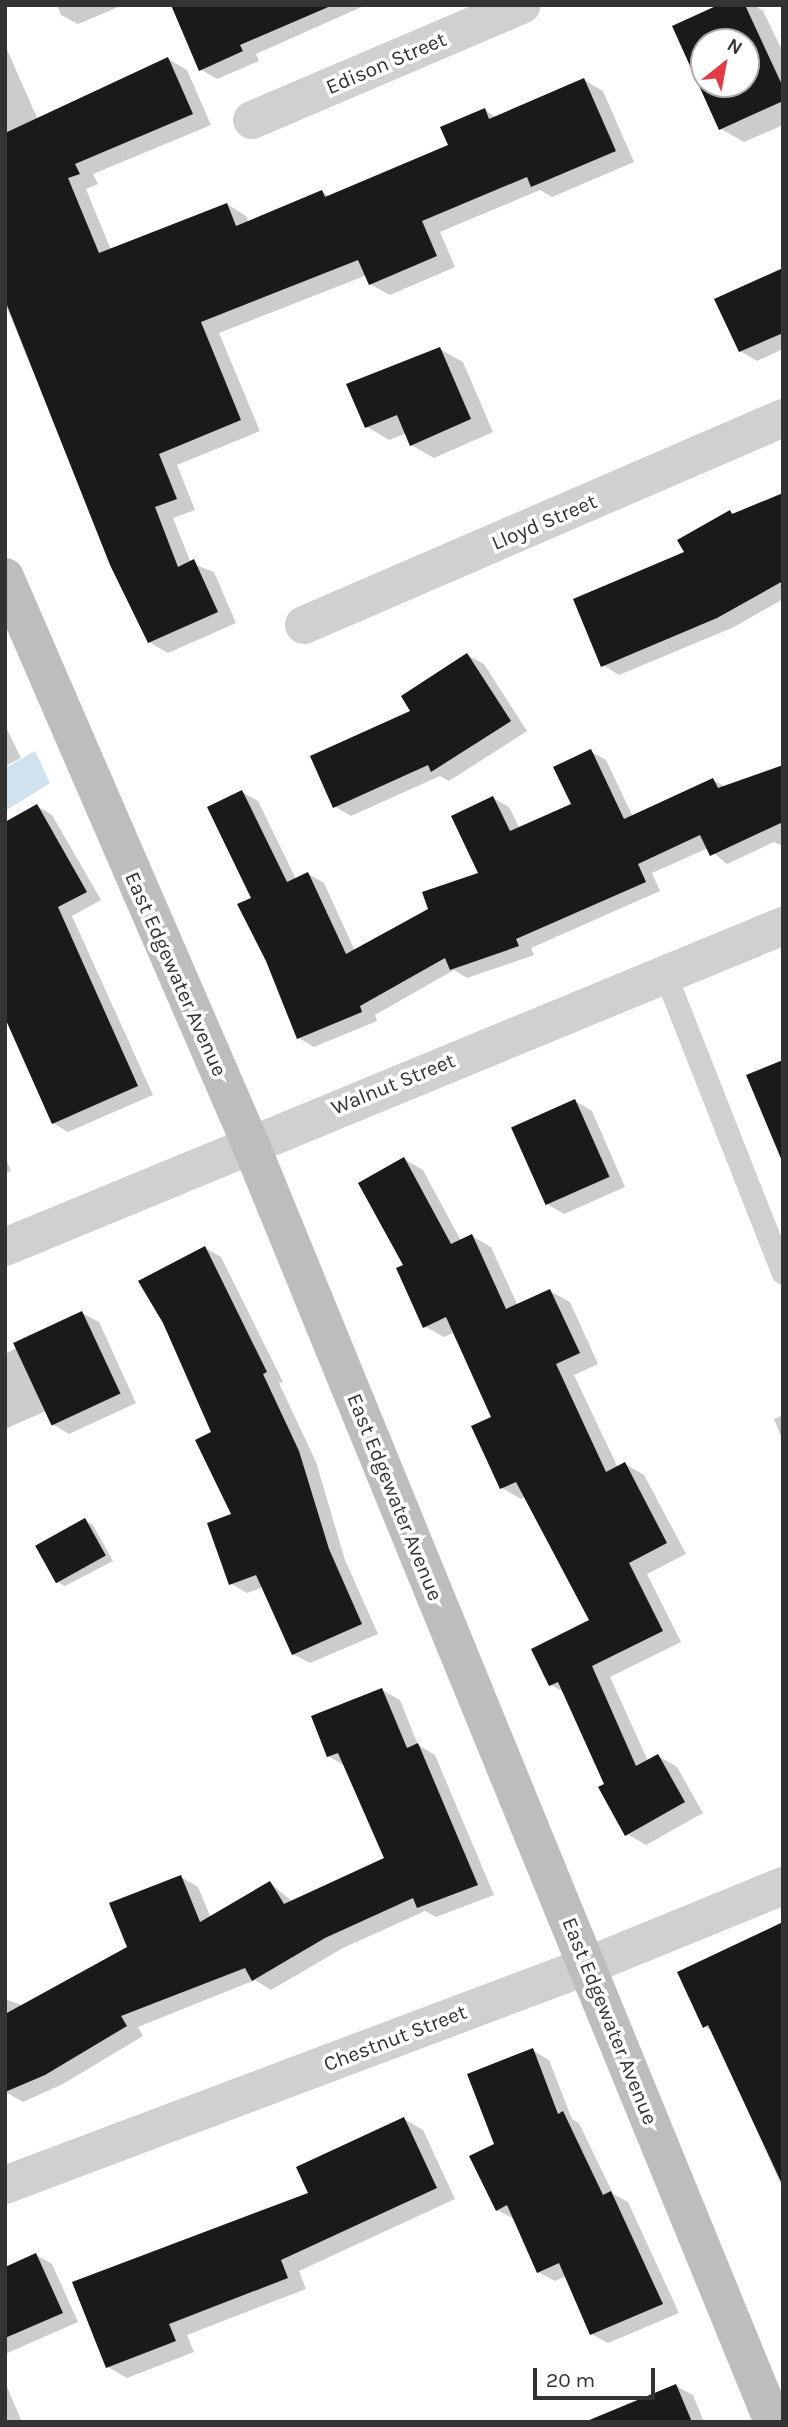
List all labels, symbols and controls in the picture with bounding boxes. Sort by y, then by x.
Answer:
street label: Edison Street [322,26,450,100]
north arrow [690,28,760,98]
text: N [723,34,746,60]
street label: Lloyd Street [488,489,600,555]
street label: East Edgewater Avenue [119,868,233,1080]
street label: Walnut Street [327,1048,459,1120]
street label: East Edgewater Avenue [342,1390,448,1604]
street label: East Edgewater Avenue [557,1914,663,2128]
street label: Chestnut Street [320,1999,470,2077]
scale bar [536,2354,658,2398]
text: 20 m [546,2368,595,2392]

